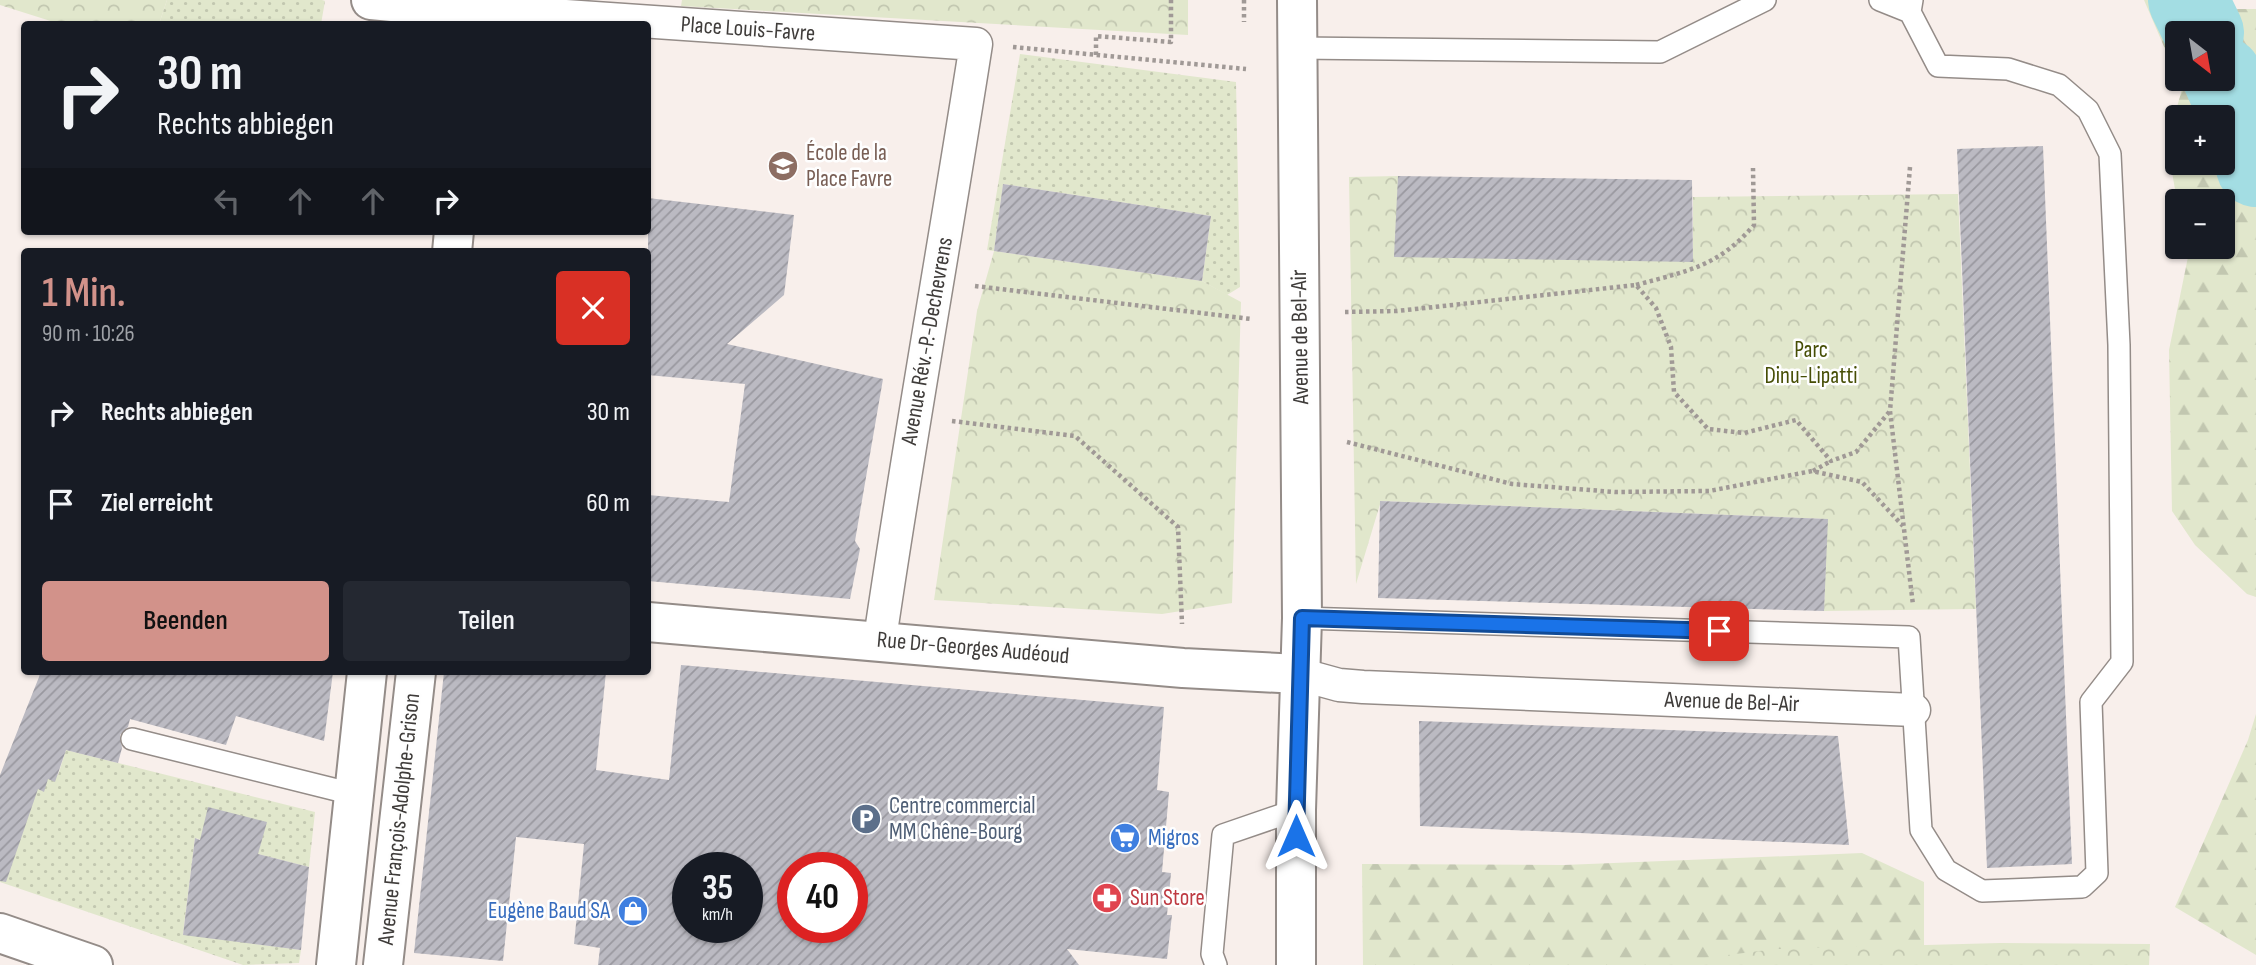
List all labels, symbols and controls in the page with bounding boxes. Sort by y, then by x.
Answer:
street label: Place Louis-Favre [680,10,816,48]
north arrow [2165,21,2235,91]
map controls [2165,21,2235,259]
text: 30 m [157,45,242,104]
icon: right [42,49,133,140]
text: Rechts abbiegen [157,105,334,144]
button: + [2165,105,2235,175]
place label: École de la Place Favre [806,139,892,193]
school or university icon: École de la Place Favre [766,149,800,183]
icon: left [208,182,246,220]
icon: ahead [281,182,319,220]
icon: ahead [354,182,392,220]
icon: right [427,182,465,220]
button: − [2165,189,2235,259]
street label: Avenue Rév.-P.-Dechevrens [895,235,959,448]
text: 1 Min. [42,268,126,319]
street label: Avenue de Bel-Air [1285,269,1315,406]
button: close [556,271,630,345]
text: 90 m · 10:26 [42,320,135,348]
park label: Parc Dinu-Lipatti [1765,336,1857,390]
icon: right [42,394,80,432]
text: Rechts abbiegen [101,397,253,428]
text: 30 m [587,397,630,428]
icon: arrive [42,485,80,523]
text: Ziel erreicht [101,488,213,519]
text: 60 m [586,488,630,519]
button: Beenden [42,581,329,661]
button: Teilen [343,581,630,661]
pin [1689,601,1749,661]
icon: arrive [1700,612,1738,650]
street label: Rue Dr-Georges Audéoud [876,626,1070,670]
street label: Avenue de Bel-Air [1663,686,1800,718]
street label: Avenue François-Adolphe-Grison [372,692,426,947]
place label: Centre commercial MM Chêne-Bourg [889,792,1036,846]
position arrow [1259,799,1333,873]
parking icon: Centre commercial MM Chêne-Bourg [849,802,883,836]
supermarket icon: Migros [1108,821,1142,855]
place label: Migros [1148,824,1199,852]
speed limit sign: 40 [777,852,868,943]
text: 35 [702,867,733,910]
pharmacy icon: Sun Store [1090,881,1124,915]
place label: Sun Store [1130,884,1205,912]
shop icon: Eugène Baud SA [616,894,650,928]
place label: Eugène Baud SA [488,897,610,925]
text: km/h [702,904,733,925]

